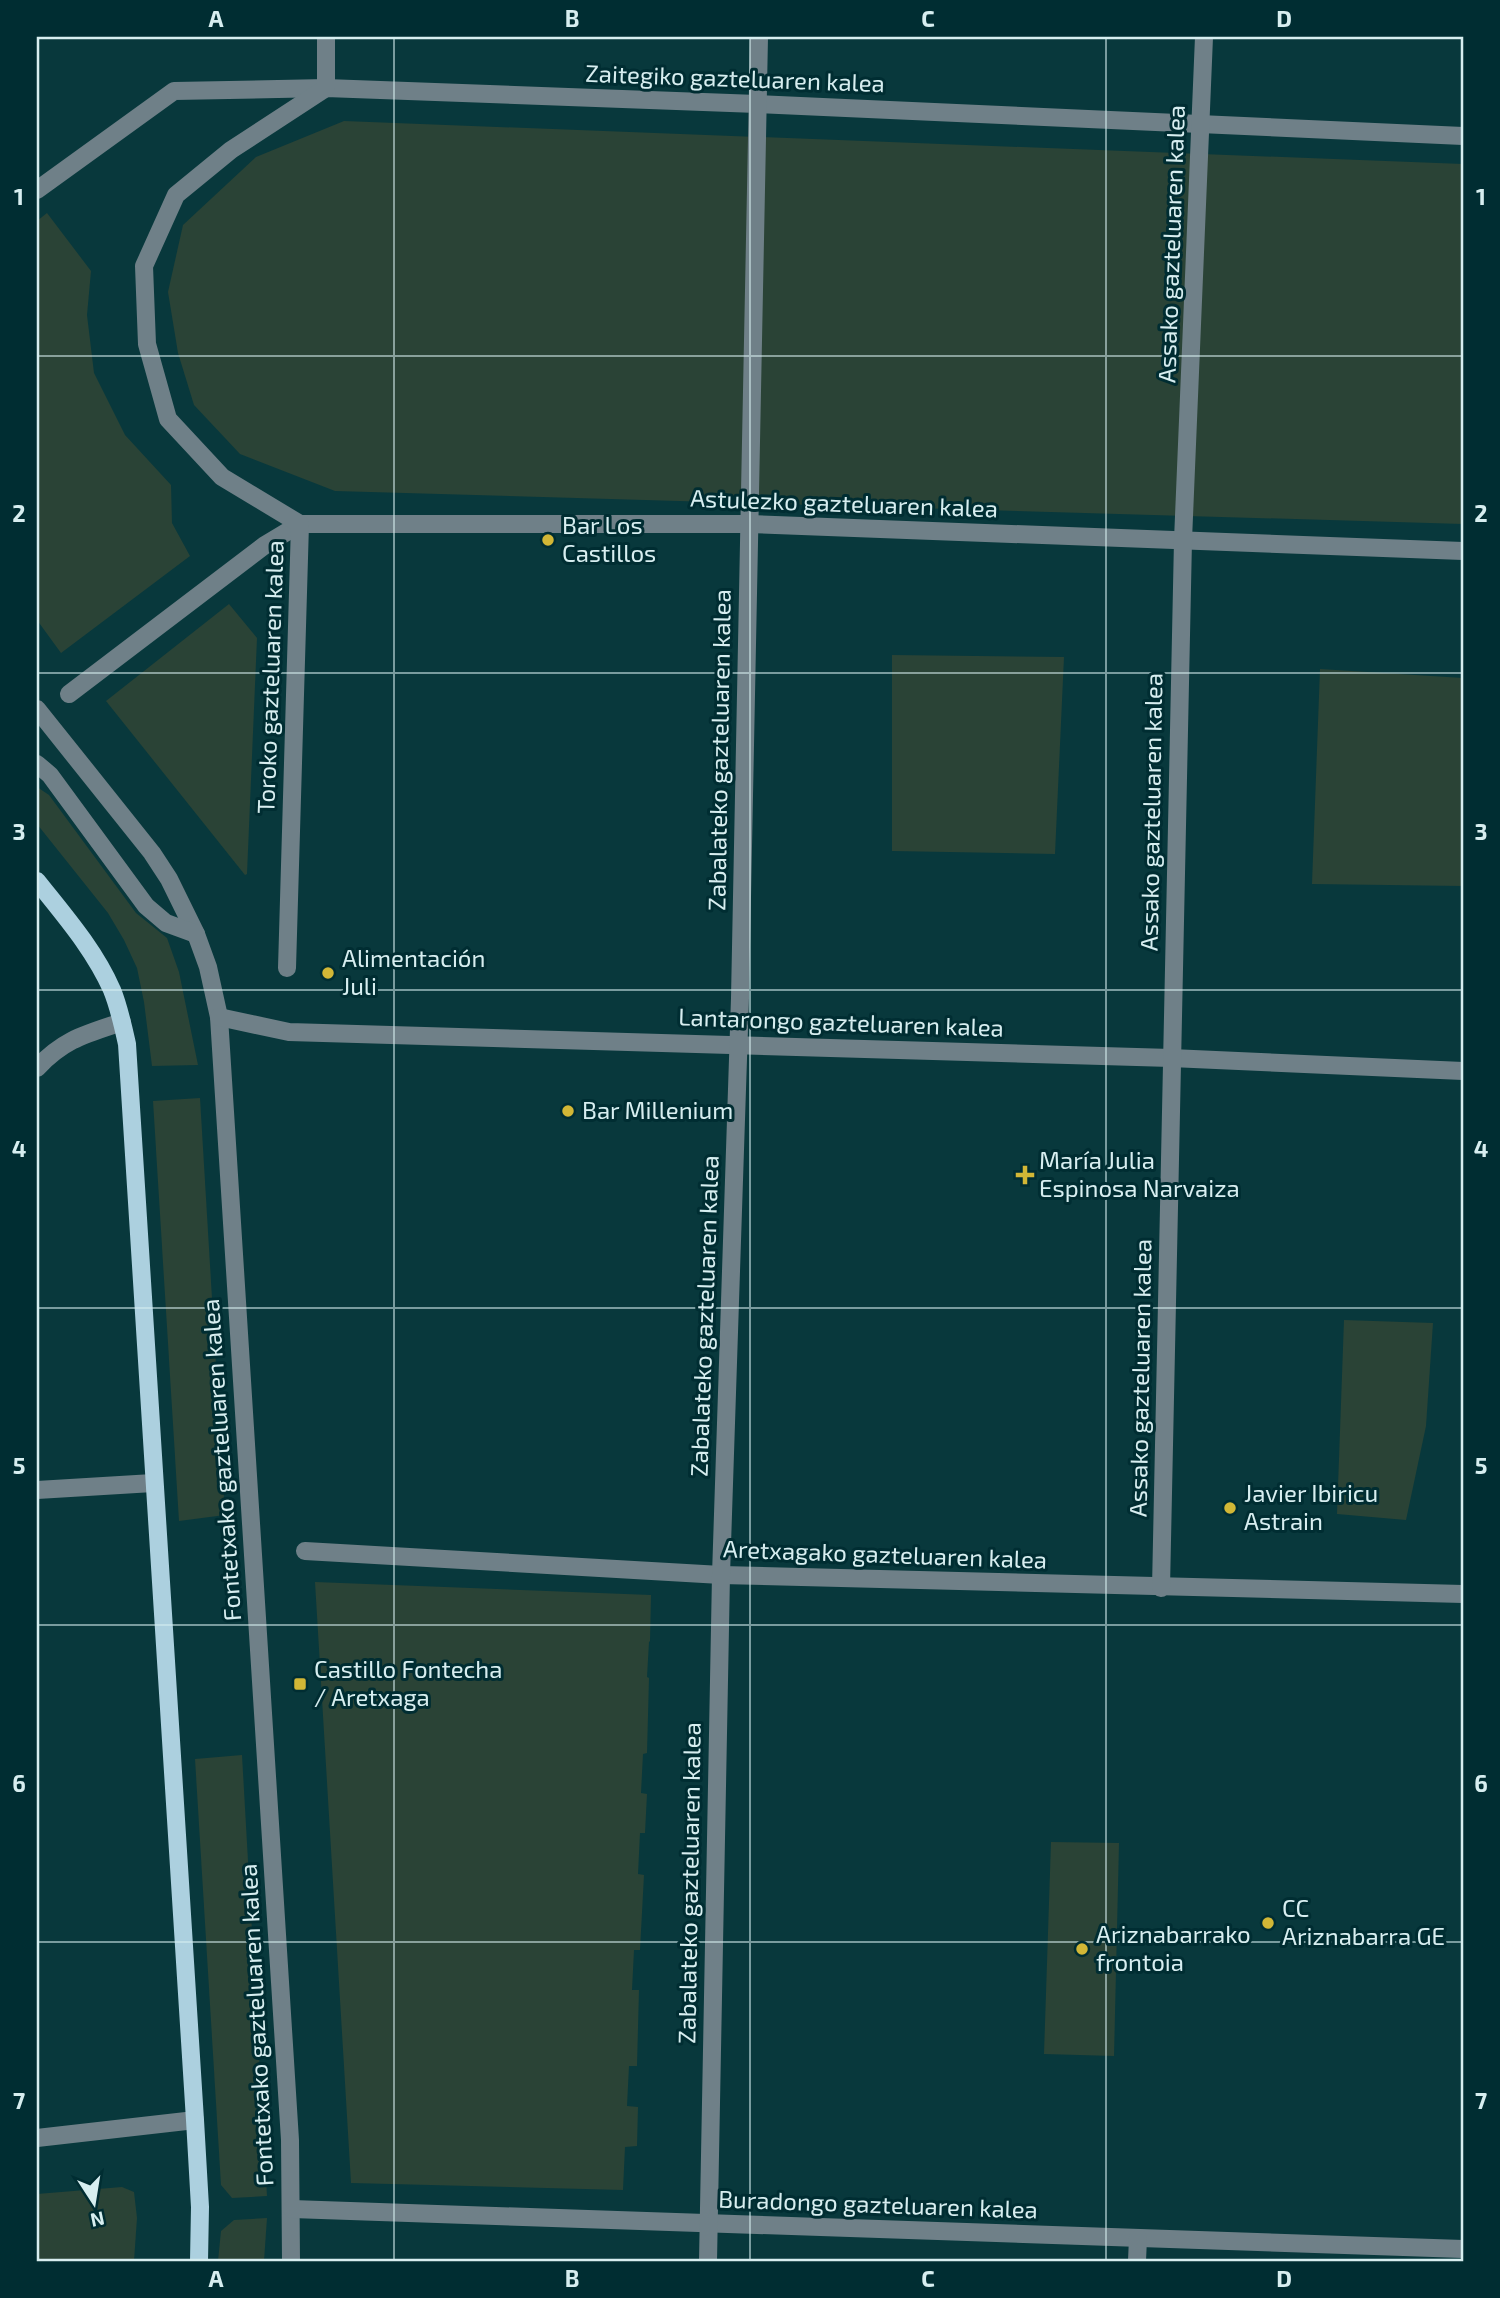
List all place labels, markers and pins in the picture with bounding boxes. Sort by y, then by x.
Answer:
place label: Bar Los Castillos [562,510,656,567]
marker: Bar Los Castillos [540,532,556,548]
place label: Alimentación Juli [342,943,485,1000]
marker: Alimentación Juli [320,965,336,981]
place label: Bar Millenium [582,1095,733,1124]
marker: Bar Millenium [560,1103,576,1119]
place label: María Julia Espinosa Narvaiza [1039,1145,1240,1202]
marker: María Julia Espinosa Narvaiza [1017,1167,1033,1183]
place label: Javier Ibiricu Astrain [1244,1478,1378,1535]
marker: Javier Ibiricu Astrain [1222,1500,1238,1516]
place label: Castillo Fontecha / Aretxaga [314,1654,502,1711]
marker: Castillo Fontecha / Aretxaga [292,1676,308,1692]
place label: CC Ariznabarra GE [1282,1893,1445,1950]
marker: CC Ariznabarra GE [1260,1915,1276,1931]
place label: Ariznabarrako frontoia [1096,1919,1251,1976]
marker: Ariznabarrako frontoia [1074,1941,1090,1957]

